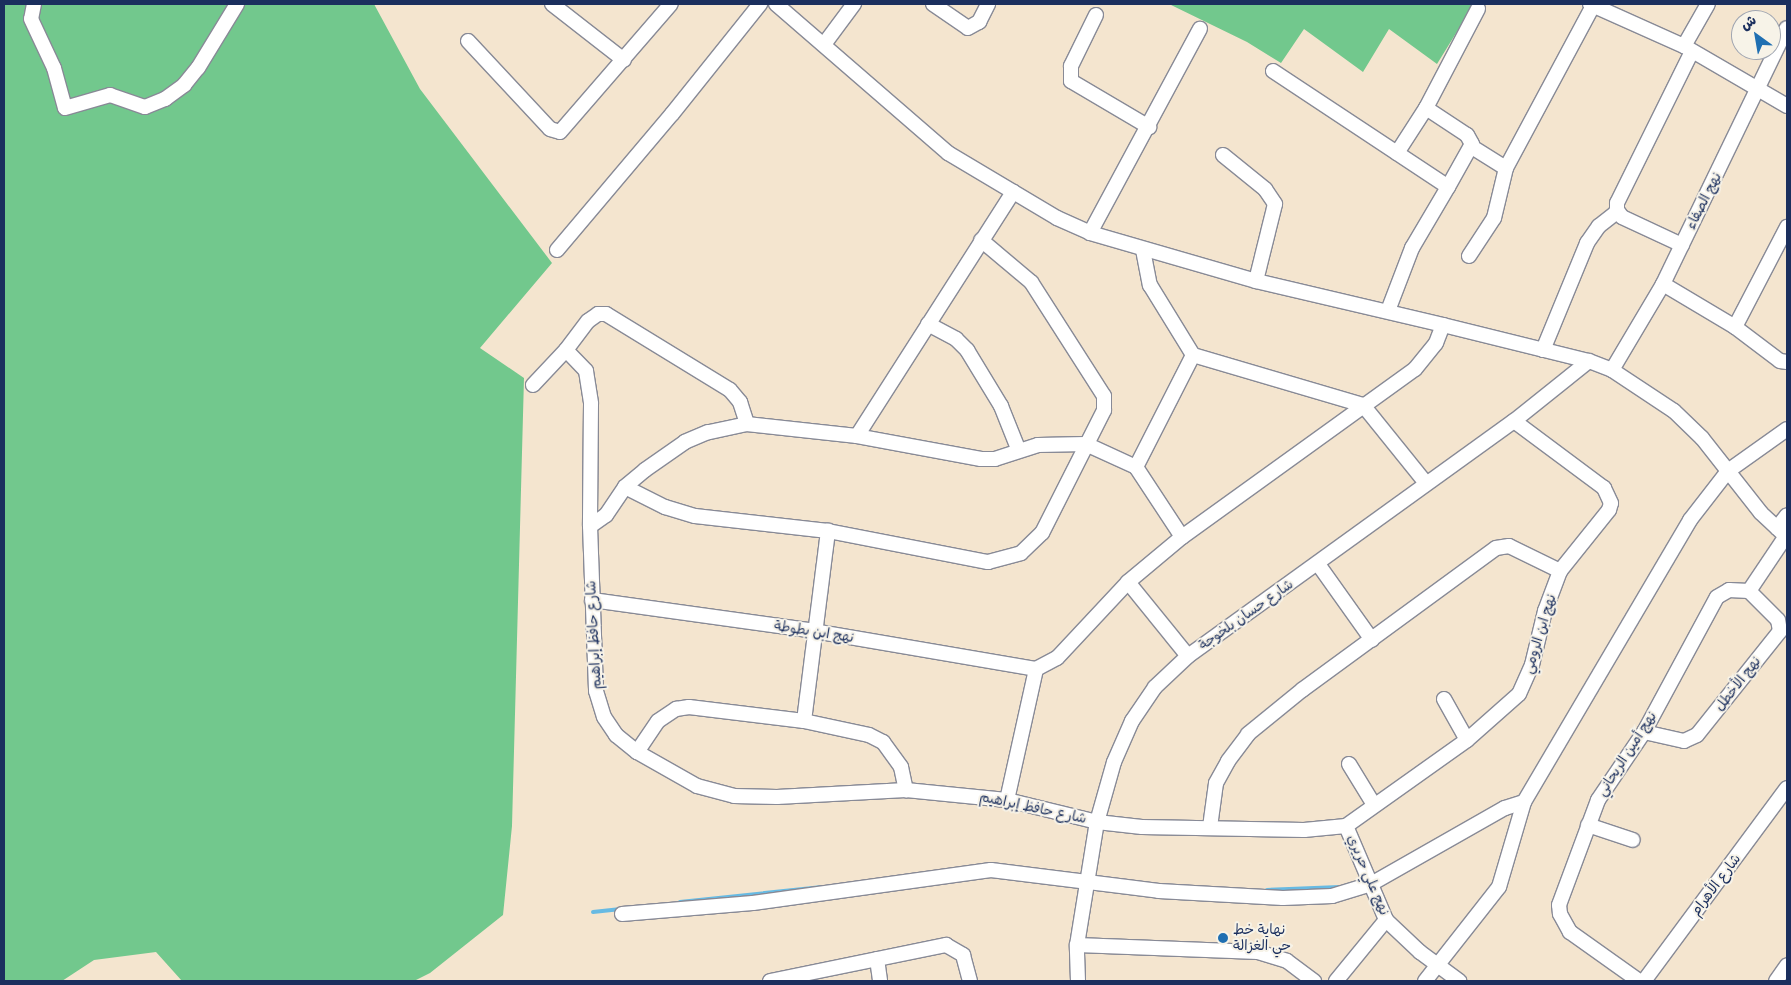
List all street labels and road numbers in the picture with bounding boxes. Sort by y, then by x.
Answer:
street label: نهج الصفاء [1683,170,1725,232]
street label: شارع حسان بلخوجة [1196,576,1296,654]
street label: شارع حافظ إبراهيم [583,580,605,690]
street label: نهج ابن الرومي [1520,592,1560,676]
street label: نهج ابن بطوطة [773,617,855,647]
street label: نهج الأخطل [1711,653,1765,715]
street label: نهج أمين الريحاني [1593,709,1661,799]
street label: شارع حافظ إبراهيم [978,788,1088,828]
street label: نهج علي حريري [1343,832,1393,918]
street label: شارع الأهرام [1687,851,1745,919]

